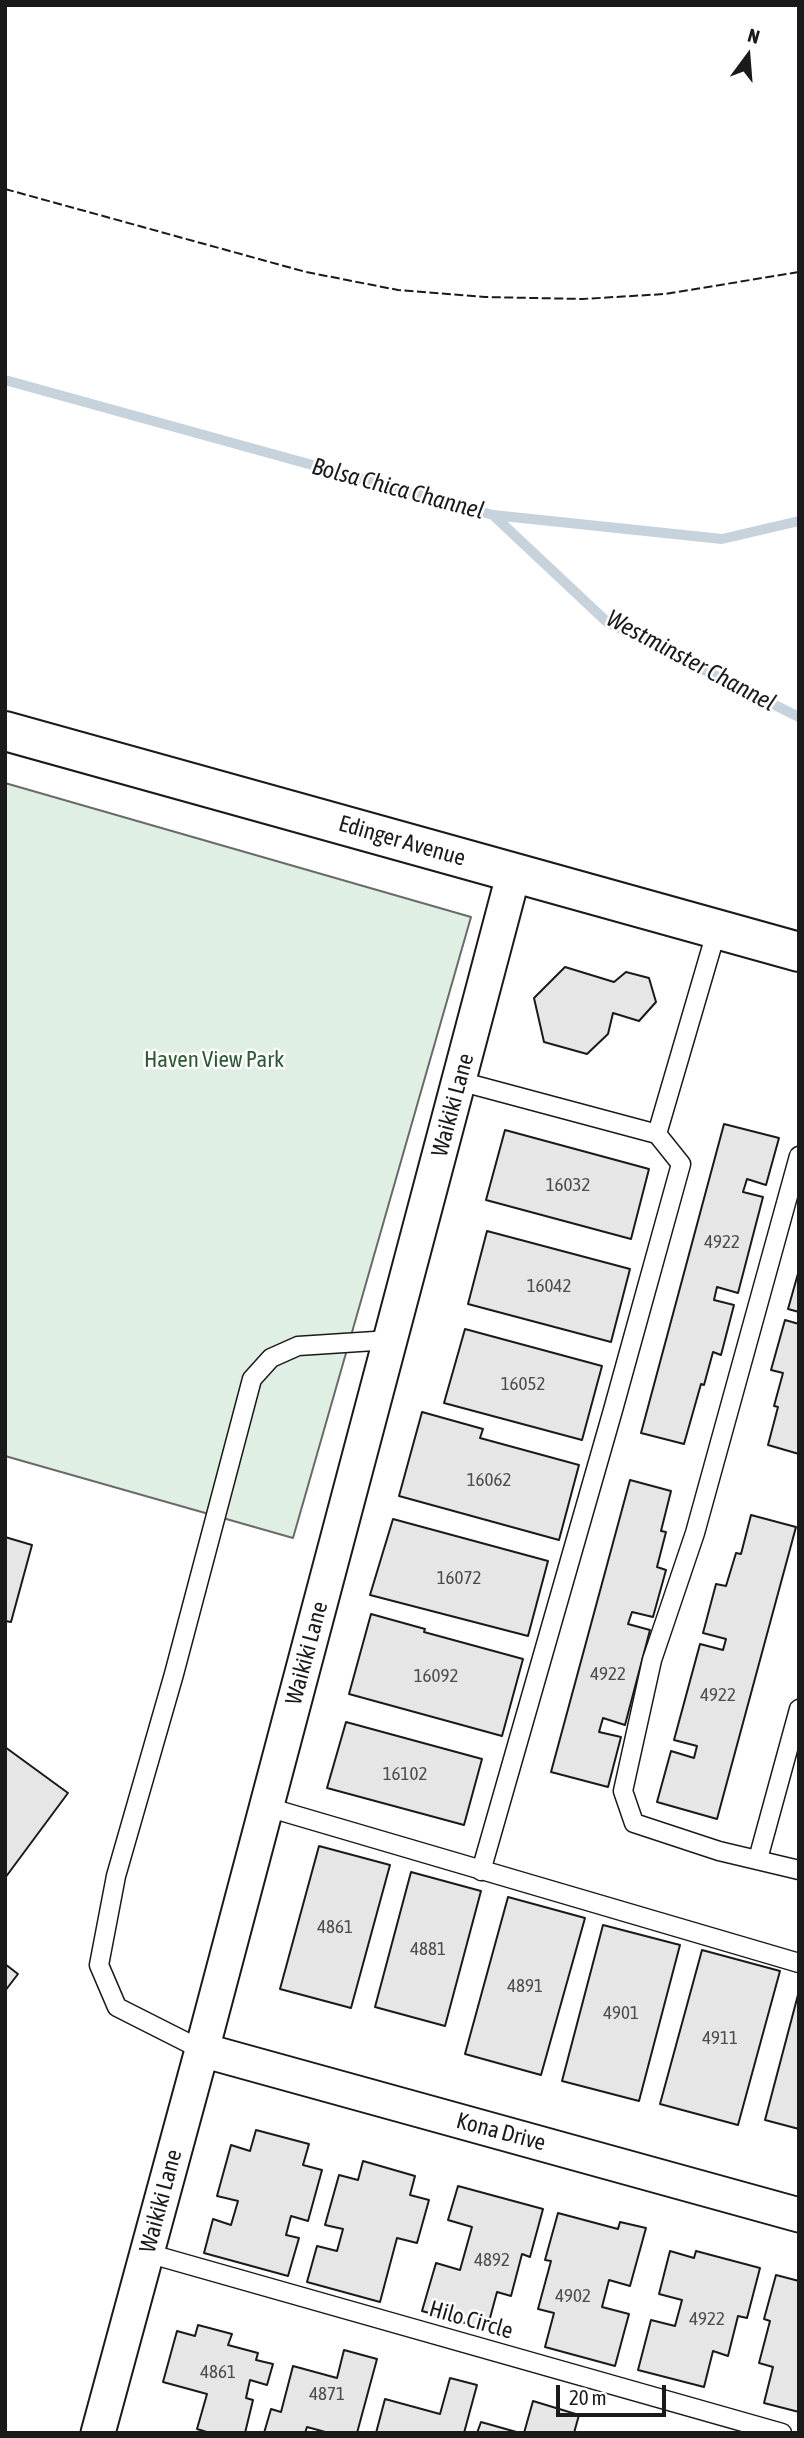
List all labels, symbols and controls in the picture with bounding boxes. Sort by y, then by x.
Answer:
north arrow [713,21,783,91]
text: N [745,24,762,48]
water label: Bolsa Chica Channel [309,452,487,526]
water label: Westminster Channel [601,604,781,718]
street label: Edinger Avenue [335,810,469,872]
park label: Haven View Park [144,1046,284,1074]
street label: Waikiki Lane [426,1050,480,1160]
house number: 16032 [546,1174,590,1196]
house number: 4922 [704,1231,740,1253]
house number: 16042 [527,1275,571,1297]
house number: 16052 [501,1373,545,1395]
house number: 16062 [467,1469,511,1491]
house number: 16072 [437,1567,481,1589]
street label: Waikiki Lane [280,1598,334,1708]
house number: 4922 [590,1663,626,1685]
house number: 16092 [414,1665,458,1687]
house number: 4922 [700,1684,736,1706]
house number: 16102 [383,1763,427,1785]
house number: 4861 [317,1916,353,1938]
house number: 4881 [410,1938,446,1960]
house number: 4891 [507,1975,543,1997]
house number: 4901 [603,2002,639,2024]
house number: 4911 [702,2027,738,2049]
street label: Kona Drive [453,2107,549,2157]
street label: Waikiki Lane [134,2146,188,2256]
house number: 4892 [474,2249,510,2271]
house number: 4902 [555,2285,591,2307]
street label: Hilo Circle [426,2295,516,2345]
house number: 4922 [689,2308,725,2330]
house number: 4861 [200,2361,236,2383]
scale bar [559,2372,669,2416]
house number: 4871 [309,2383,345,2405]
text: 20 m [569,2385,607,2409]

